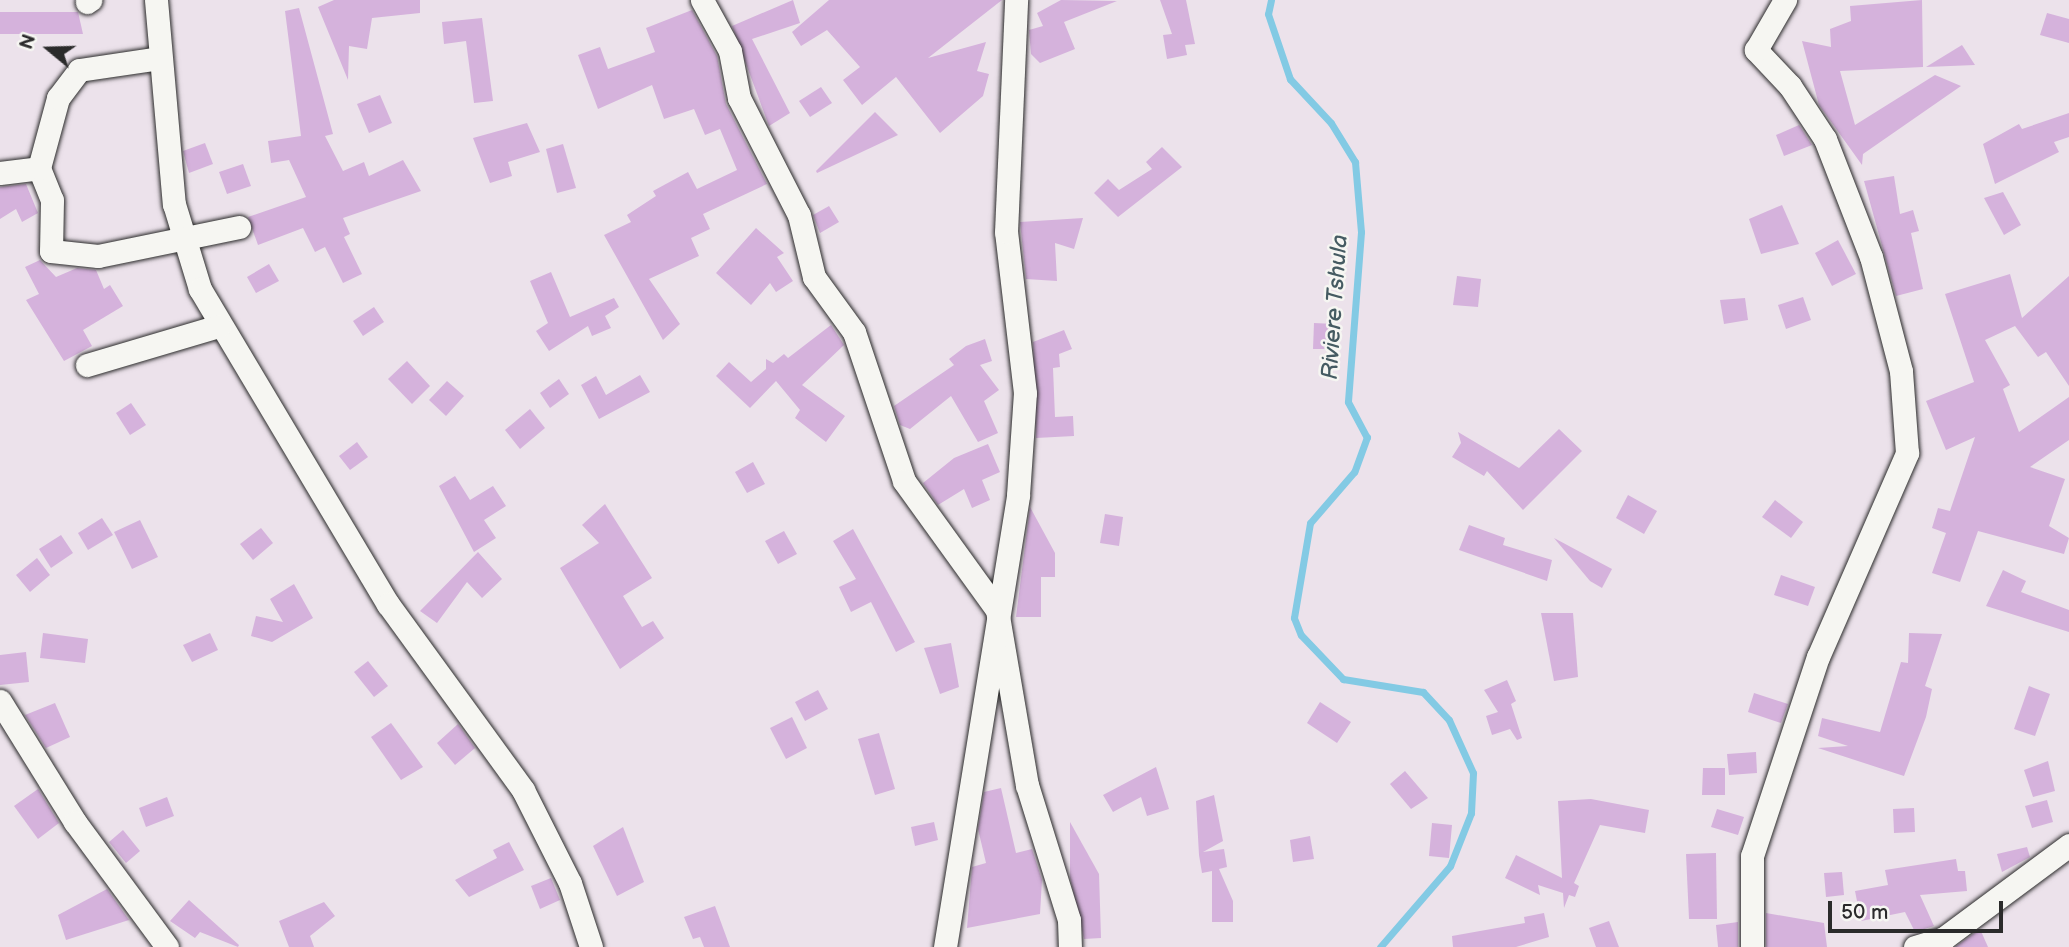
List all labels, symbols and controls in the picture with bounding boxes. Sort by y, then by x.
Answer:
north arrow [14,14,84,84]
text: N [15,32,42,52]
water label: Riviere Tshula [1316,233,1354,381]
scale bar [1831,888,2006,932]
text: 50 m [1841,900,1888,925]

